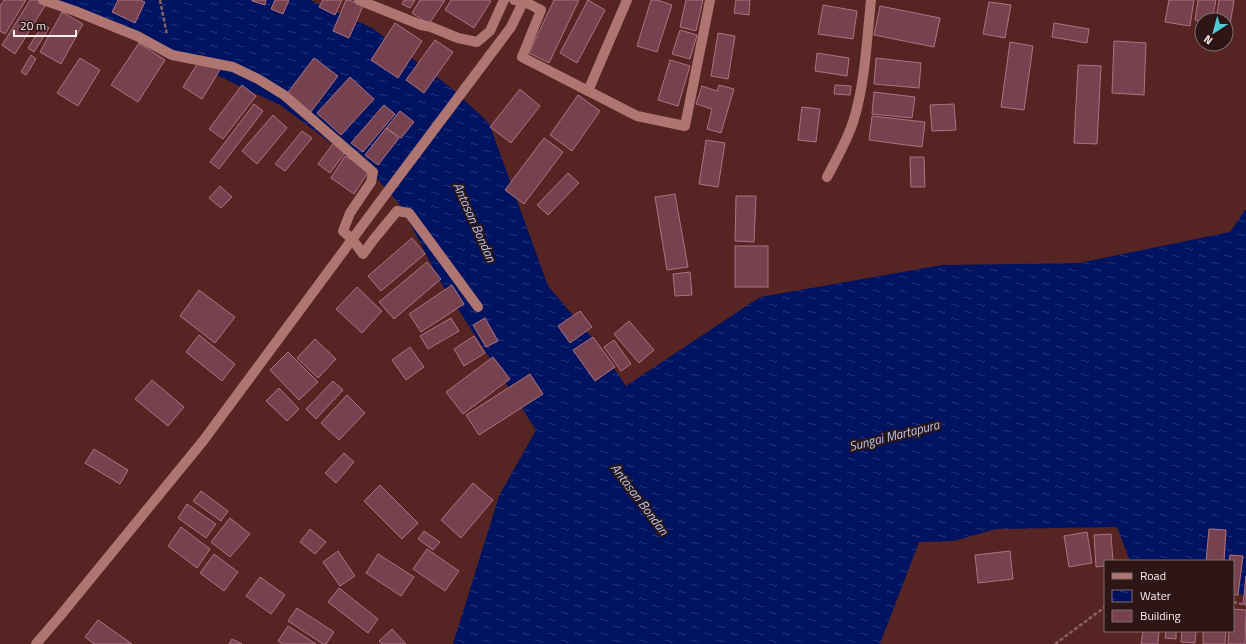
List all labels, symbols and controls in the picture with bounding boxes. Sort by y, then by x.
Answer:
scale bar [14,12,76,38]
north arrow [1194,12,1234,52]
text: 20 m [20,16,46,35]
text: N [1200,31,1216,49]
water label: Antasan Bondan [448,179,502,266]
water label: Sungai Martapura [847,414,943,456]
water label: Antasan Bondan [606,459,674,540]
legend [1104,560,1234,632]
text: Road [1140,566,1166,585]
text: Water [1140,586,1171,605]
text: Building [1140,606,1181,625]

